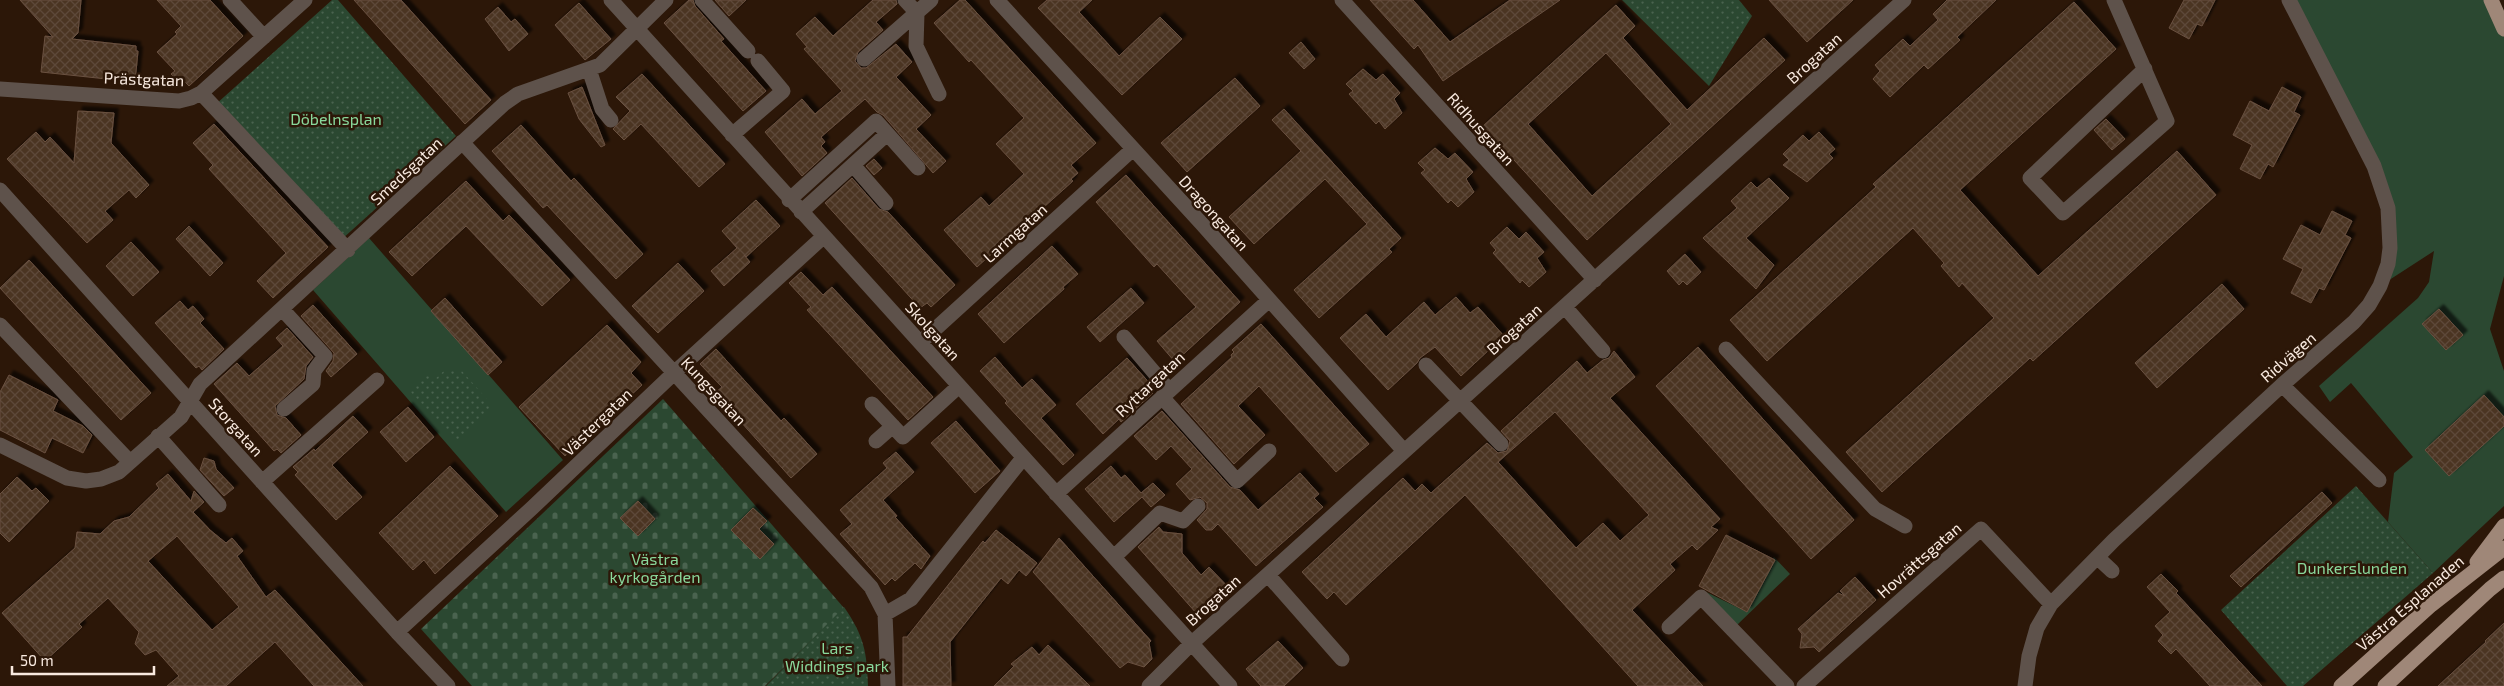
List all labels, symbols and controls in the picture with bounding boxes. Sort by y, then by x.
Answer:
street label: Brogatan [1782,28,1845,87]
street label: Prästgatan [103,68,185,89]
street label: Ridhusgatan [1444,88,1519,169]
park label: Döbelnsplan [290,109,382,128]
street label: Smedsgatan [366,133,445,209]
street label: Dragongatan [1176,171,1253,254]
street label: Larmgatan [979,199,1050,266]
street label: Skolgatan [902,297,965,364]
street label: Brogatan [1482,299,1545,358]
street label: Ridvägen [2256,327,2319,386]
street label: Ryttargatan [1111,347,1188,420]
street label: Kungsgatan [678,352,751,429]
street label: Västergatan [558,384,635,459]
street label: Storgatan [205,393,268,460]
street label: Hovrättsgatan [1873,518,1965,601]
park label: Västra kyrkogården [610,549,700,586]
street label: Västra Esplanaden [2352,551,2467,654]
park label: Dunkerslunden [2297,558,2407,577]
street label: Brogatan [1181,570,1244,629]
park label: Lars Widdings park [785,638,889,675]
scale bar [12,644,155,676]
text: 50 m [20,651,54,669]

